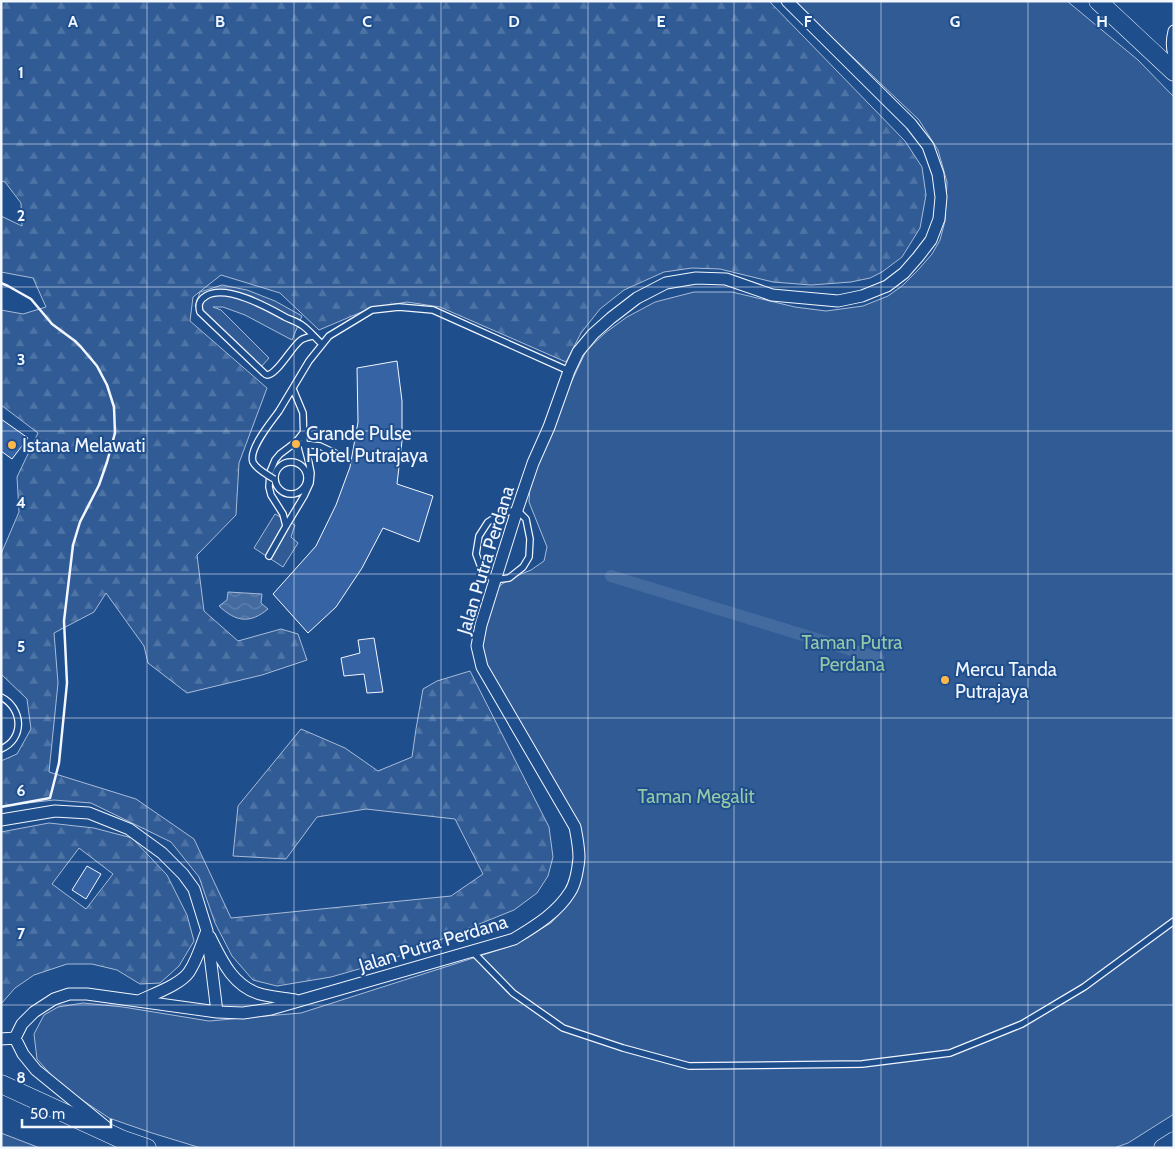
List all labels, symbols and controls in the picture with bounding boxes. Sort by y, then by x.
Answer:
text: A [68,12,78,31]
text: B [215,12,225,31]
text: C [362,12,372,31]
text: D [508,12,520,31]
text: E [656,12,666,31]
text: F [804,12,813,31]
text: G [950,12,960,31]
text: H [1096,12,1108,31]
text: 1 [18,63,24,82]
text: 2 [17,206,25,225]
text: 3 [17,350,25,369]
place label: Grande Pulse Hotel Putrajaya [306,422,428,467]
place label: Istana Melawati [22,434,145,457]
marker: Grande Pulse Hotel Putrajaya [290,438,302,450]
marker: Istana Melawati [6,439,18,451]
street label: Jalan Putra Perdana [452,483,519,638]
text: 4 [16,493,26,512]
park label: Taman Putra Perdana [802,631,902,676]
text: 5 [17,637,25,656]
place label: Mercu Tanda Putrajaya [955,658,1057,703]
marker: Mercu Tanda Putrajaya [939,674,951,686]
text: 6 [17,781,26,800]
park label: Taman Megalit [637,785,755,808]
street label: Jalan Putra Perdana [355,910,510,977]
text: 7 [17,924,26,943]
text: 8 [16,1068,26,1087]
scale bar [22,1096,111,1128]
text: 50 m [30,1105,65,1123]

